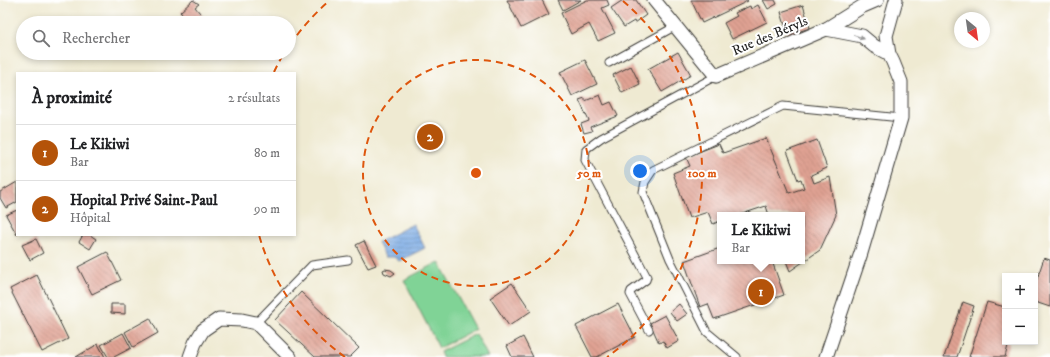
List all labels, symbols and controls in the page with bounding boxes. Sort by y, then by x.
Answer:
street label: Rue des Béryls [729,12,811,60]
north arrow [954,12,990,48]
search box [16,16,296,60]
icon: search [30,27,52,49]
text: Rechercher [62,29,130,48]
one-way arrow [854,34,866,40]
text: À proximité [32,87,112,109]
text: 2 résultats [228,90,280,106]
pin: 2 [417,122,443,152]
text: Le Kikiwi [70,135,129,154]
text: 1 [43,145,47,161]
text: 80 m [254,145,280,161]
text: Bar [70,154,89,170]
your location [630,161,650,181]
centre of rings [469,166,483,180]
text: 50 m [576,166,601,181]
text: 100 m [688,166,716,181]
text: Hopital Privé Saint-Paul [70,191,218,210]
text: 2 [42,201,48,217]
text: 90 m [254,201,280,217]
text: Hôpital [70,210,110,226]
popup [717,212,805,264]
text: Le Kikiwi [731,221,791,240]
text: Bar [731,240,750,256]
map controls [1002,273,1038,345]
button: + [1002,273,1038,309]
pin: 1 [748,277,774,307]
button: − [1002,309,1038,345]

